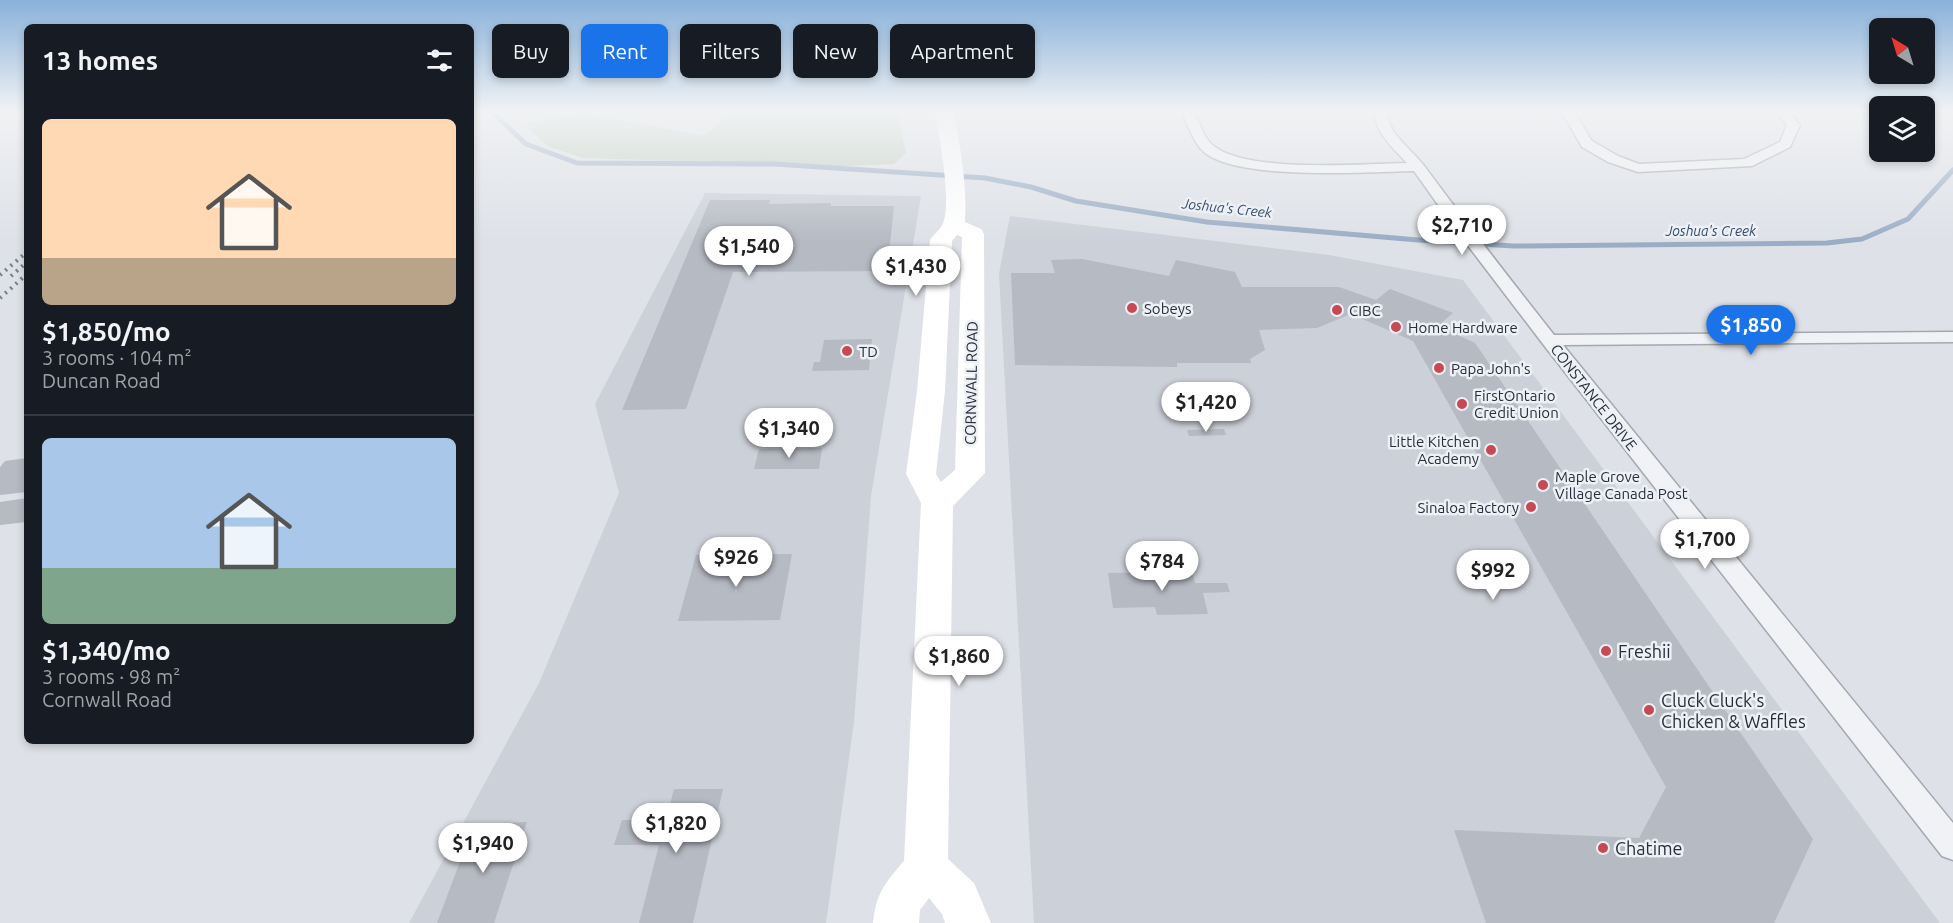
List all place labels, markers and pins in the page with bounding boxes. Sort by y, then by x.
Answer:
pin: $2,710 [1413,205,1511,256]
pin: $1,540 [700,226,798,277]
pin: $1,430 [867,246,965,297]
place label: Sobeys [1144,300,1191,317]
marker: Sobeys [1125,301,1139,315]
place label: CIBC [1349,302,1381,319]
marker: CIBC [1330,303,1344,317]
pin: $1,850 [1702,305,1800,356]
place label: Home Hardware [1408,319,1518,336]
marker: Home Hardware [1389,320,1403,334]
place label: TD [859,343,878,360]
marker: TD [840,344,854,358]
place label: Papa John's [1451,360,1531,377]
marker: Papa John's [1432,361,1446,375]
pin: $1,420 [1157,382,1255,433]
place label: FirstOntario Credit Union [1474,387,1559,421]
marker: FirstOntario Credit Union [1455,397,1469,411]
pin: $1,340 [740,408,838,459]
place label: Little Kitchen Academy [1389,433,1479,467]
marker: Little Kitchen Academy [1484,443,1498,457]
place label: Maple Grove Village Canada Post [1555,468,1688,502]
marker: Maple Grove Village Canada Post [1536,478,1550,492]
place label: Sinaloa Factory [1417,499,1519,516]
marker: Sinaloa Factory [1524,500,1538,514]
pin: $1,700 [1656,519,1754,570]
pin: $926 [700,537,772,588]
pin: $784 [1126,541,1198,592]
pin: $992 [1457,550,1529,601]
pin: $1,860 [910,636,1008,687]
place label: Freshii [1618,641,1671,661]
marker: Freshii [1599,644,1613,658]
place label: Cluck Cluck's Chicken & Waffles [1661,690,1806,731]
marker: Cluck Cluck's Chicken & Waffles [1642,703,1656,717]
pin: $1,820 [627,803,725,854]
pin: $1,940 [434,823,532,874]
place label: Chatime [1615,838,1682,858]
marker: Chatime [1596,841,1610,855]

